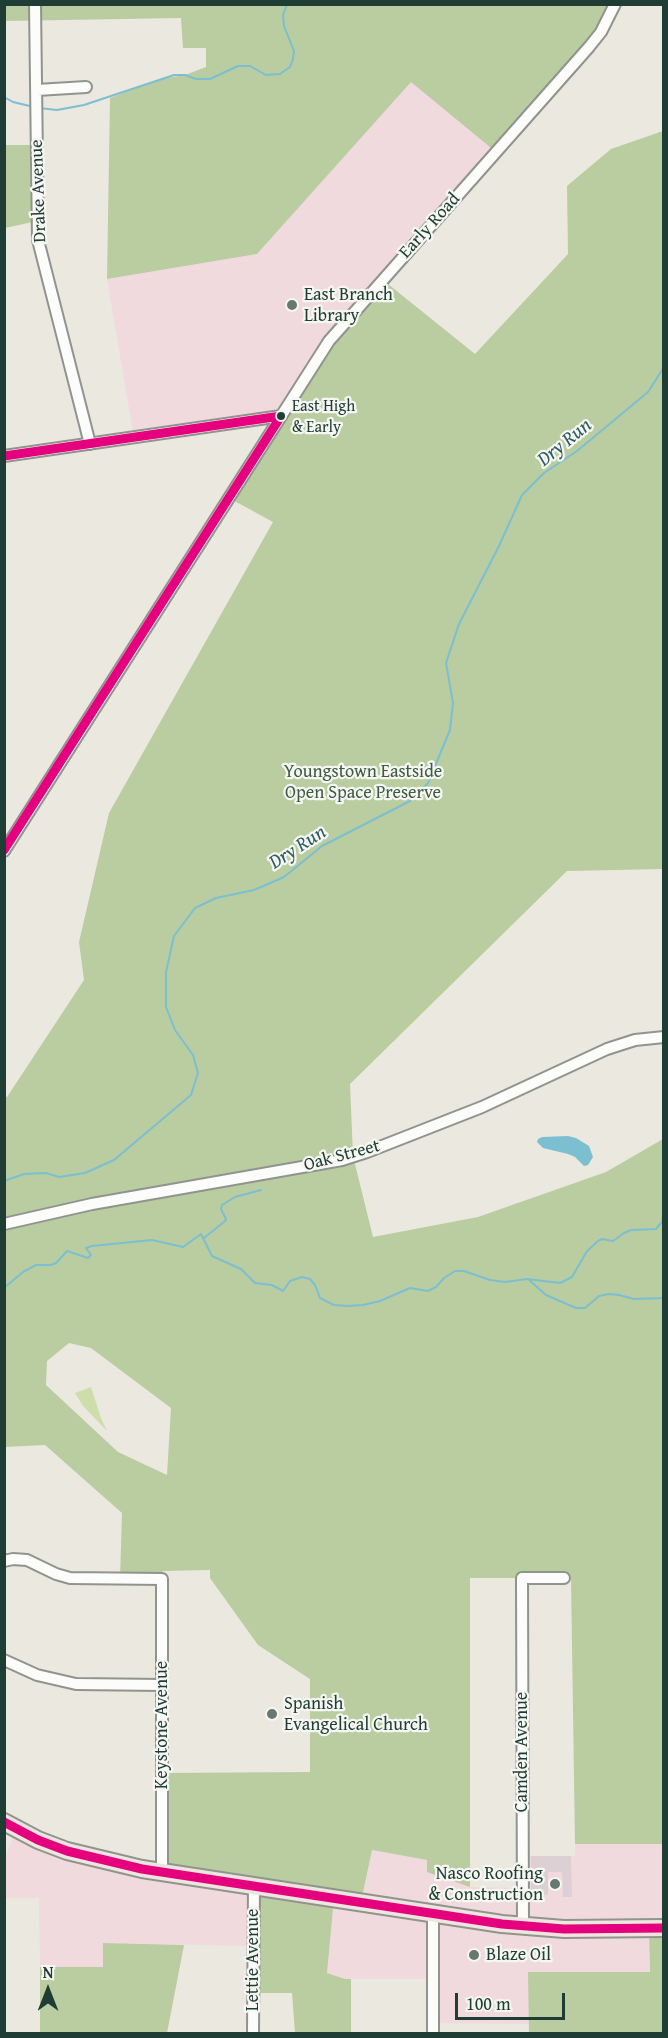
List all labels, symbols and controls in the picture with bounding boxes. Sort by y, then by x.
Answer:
street label: Drake Avenue [26,139,52,243]
street label: Early Road [395,189,465,263]
place label: East Branch Library [304,284,393,326]
marker: East Branch Library [285,298,299,312]
place label: East High & Early [292,397,355,435]
marker: East High & Early [275,410,287,422]
water label: Dry Run [533,414,597,472]
park label: Youngstown Eastside Open Space Preserve [284,761,442,804]
water label: Dry Run [265,821,331,875]
street label: Oak Street [301,1135,383,1177]
street label: Keystone Avenue [151,1661,173,1789]
street label: Camden Avenue [511,1692,533,1812]
place label: Spanish Evangelical Church [284,1693,428,1736]
marker: Spanish Evangelical Church [265,1707,279,1721]
place label: Nasco Roofing & Construction [428,1863,543,1906]
marker: Nasco Roofing & Construction [548,1877,562,1891]
street label: Lettie Avenue [242,1909,264,2011]
place label: Blaze Oil [486,1944,551,1966]
marker: Blaze Oil [467,1948,481,1962]
north arrow [18,1960,78,2020]
text: N [43,1960,53,1984]
scale bar [458,1981,568,2019]
text: 100 m [466,1990,511,2017]

